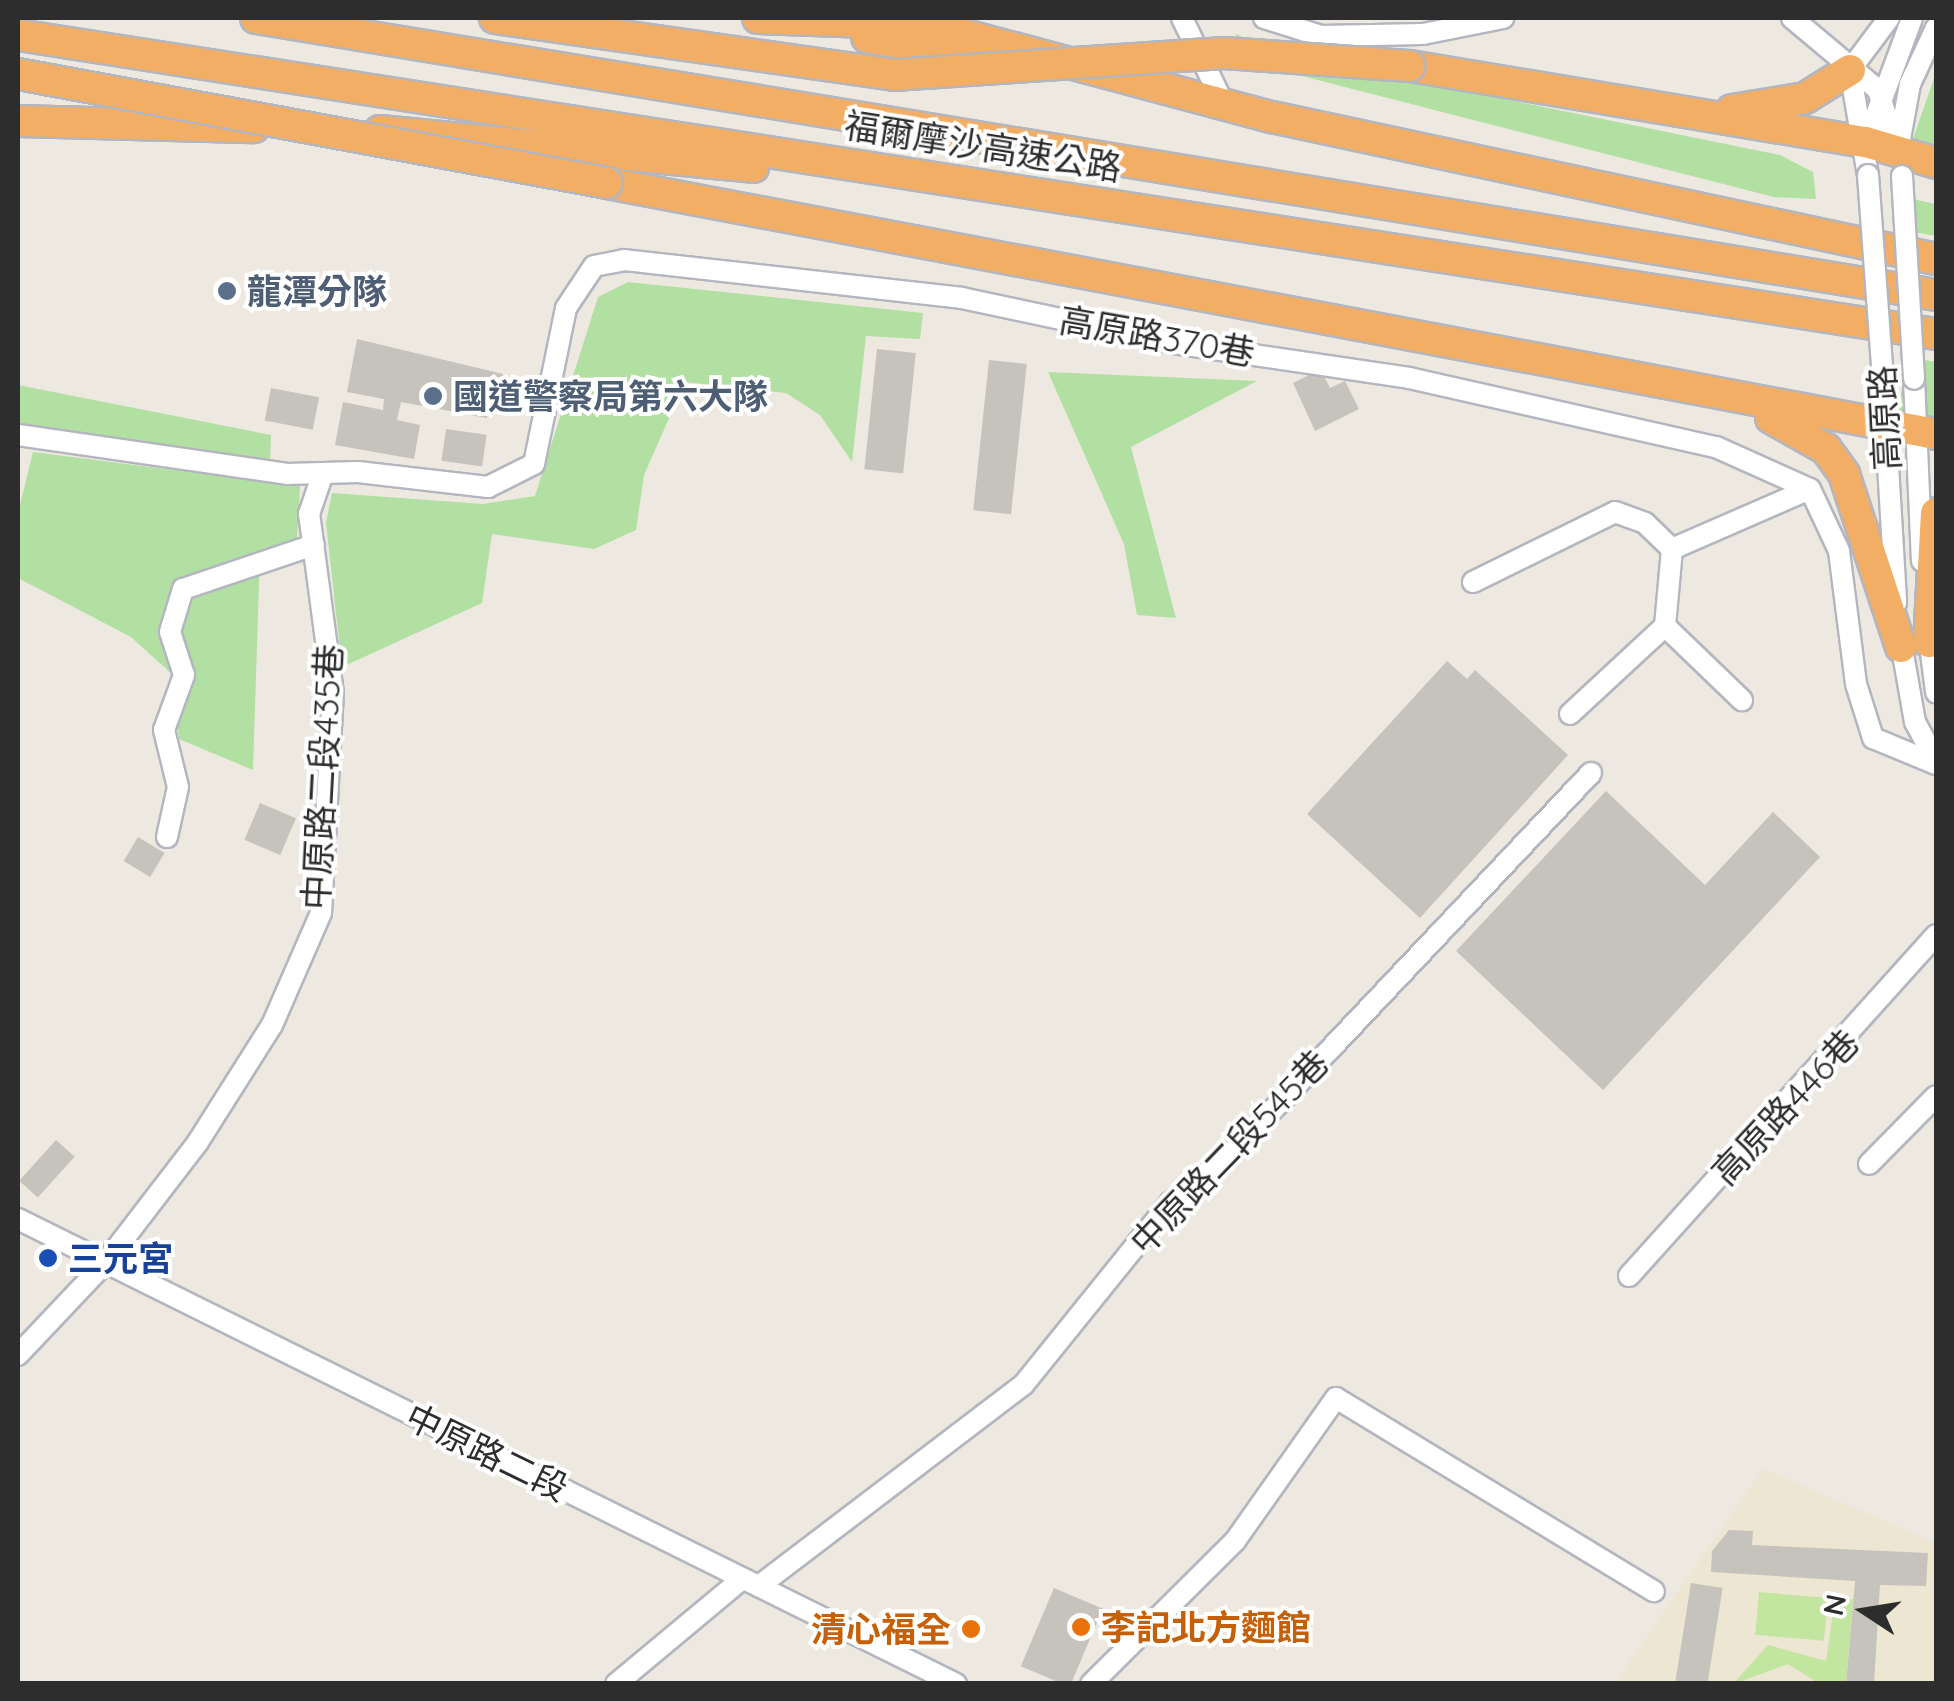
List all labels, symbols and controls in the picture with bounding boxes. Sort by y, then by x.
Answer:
street label: 福爾摩沙高速公路 [841,103,1125,189]
place label: 龍潭分隊 [247,270,387,312]
marker: 龍潭分隊 [216,280,238,302]
street label: 高原路370巷 [1056,298,1258,374]
street label: 高原路 [1860,364,1908,472]
place label: 國道警察局第六大隊 [453,375,768,417]
marker: 國道警察局第六大隊 [422,385,444,407]
street label: 中原路二段435巷 [294,643,350,911]
street label: 高原路446巷 [1703,1021,1867,1193]
street label: 中原路二段545巷 [1121,1041,1337,1263]
place label: 三元宮 [68,1237,173,1279]
marker: 三元宮 [37,1247,59,1269]
street label: 中原路二段 [399,1395,575,1509]
north arrow [1814,1561,1914,1661]
text: N [1815,1591,1853,1618]
place label: 李記北方麵館 [1101,1606,1311,1648]
place label: 清心福全 [811,1608,951,1650]
marker: 李記北方麵館 [1070,1616,1092,1638]
marker: 清心福全 [960,1618,982,1640]

